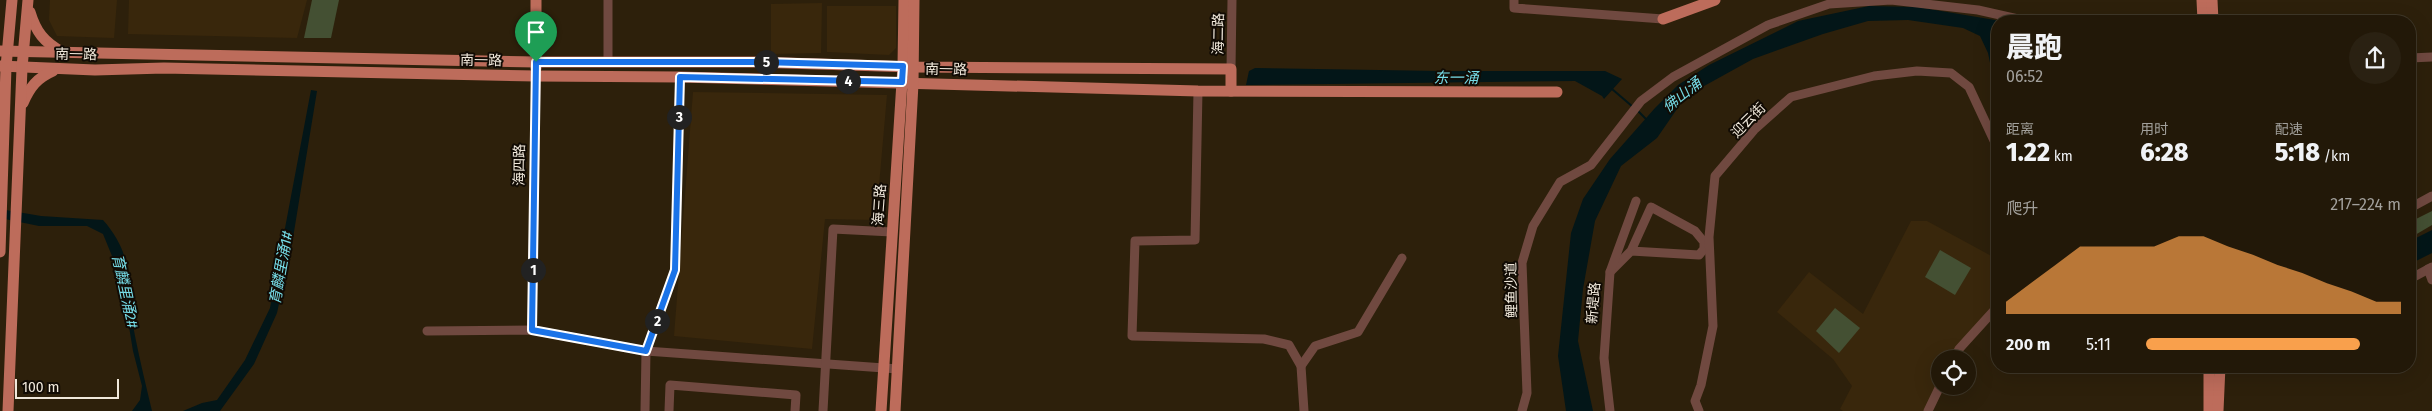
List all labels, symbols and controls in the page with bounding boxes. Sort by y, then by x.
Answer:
pin [515,11,557,62]
street label: 海二路 [1210,13,1227,55]
icon: arrive [522,18,550,46]
text: 晨跑 [2006,31,2062,64]
button: share [2349,32,2401,84]
street label: 南一路 [55,46,97,63]
pin: 5 [754,50,778,74]
street label: 南一路 [460,52,502,69]
text: 5 [763,54,770,71]
street label: 南一路 [925,61,967,78]
text: 06:52 [2006,67,2043,86]
pin: 4 [836,68,860,94]
water label: 东一涌 [1433,69,1480,87]
text: 4 [845,73,852,90]
water label: 佛山涌 [1659,73,1707,116]
street label: 迎云街 [1727,99,1769,141]
pin: 3 [666,104,692,130]
text: 3 [676,109,683,126]
text: 距离 [2006,121,2034,138]
text: 用时 [2140,121,2168,138]
text: 配速 [2275,121,2303,138]
text: 1.22 [2006,138,2050,168]
text: 6:28 [2140,138,2188,168]
text: 5:18 [2275,138,2320,168]
street label: 海四路 [511,144,528,186]
text: km [2050,148,2073,165]
text: /km [2320,148,2350,165]
street label: 海三路 [870,183,889,227]
text: 217–224 m [2330,195,2401,214]
text: 爬升 [2006,199,2038,218]
water label: 育麟里涌1# [266,229,297,306]
water label: 育麟里涌2# [108,252,142,331]
pin: 1 [520,258,546,282]
text: 1 [530,262,537,279]
street label: 鲤鱼沙道 [1503,262,1520,318]
street label: 新堤路 [1583,281,1604,325]
pin: 2 [644,308,670,334]
text: 2 [654,313,661,330]
text: 200 m [2006,335,2050,354]
text: 5:11 [2086,335,2111,354]
map controls [1931,350,1976,395]
button: locate [1931,350,1976,395]
scale bar [15,376,119,399]
text: 100 m [22,379,59,396]

